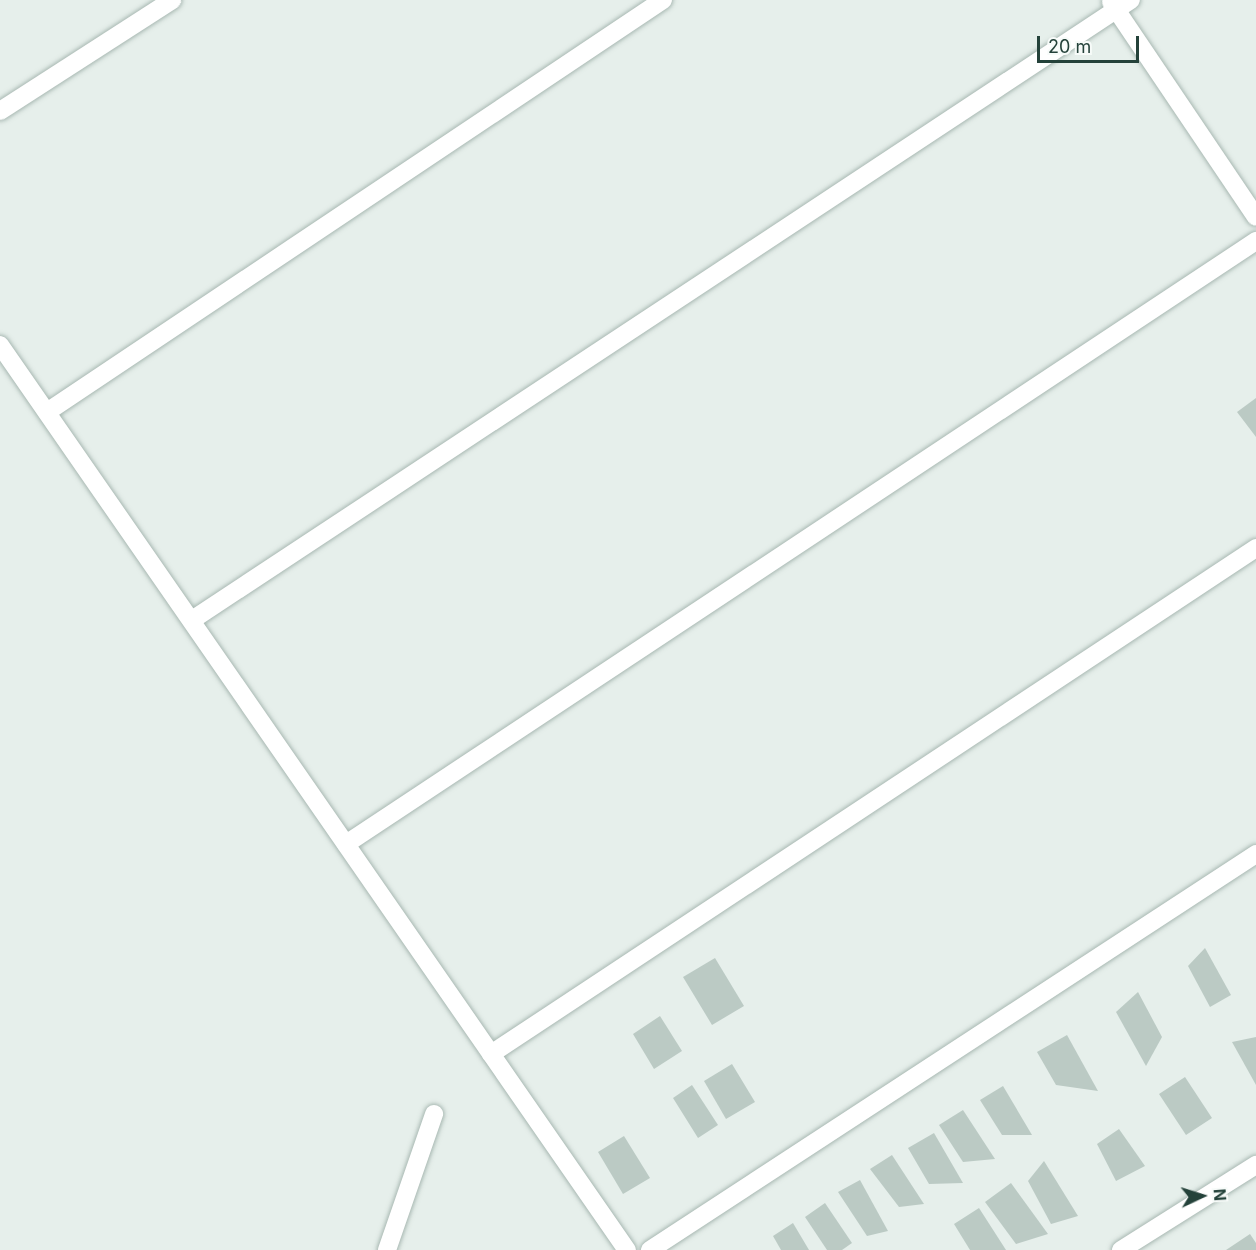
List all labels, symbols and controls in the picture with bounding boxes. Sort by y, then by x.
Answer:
scale bar [1040,24,1142,62]
text: 20 m [1048,36,1091,57]
north arrow [1172,1166,1232,1226]
text: N [1210,1188,1230,1202]

